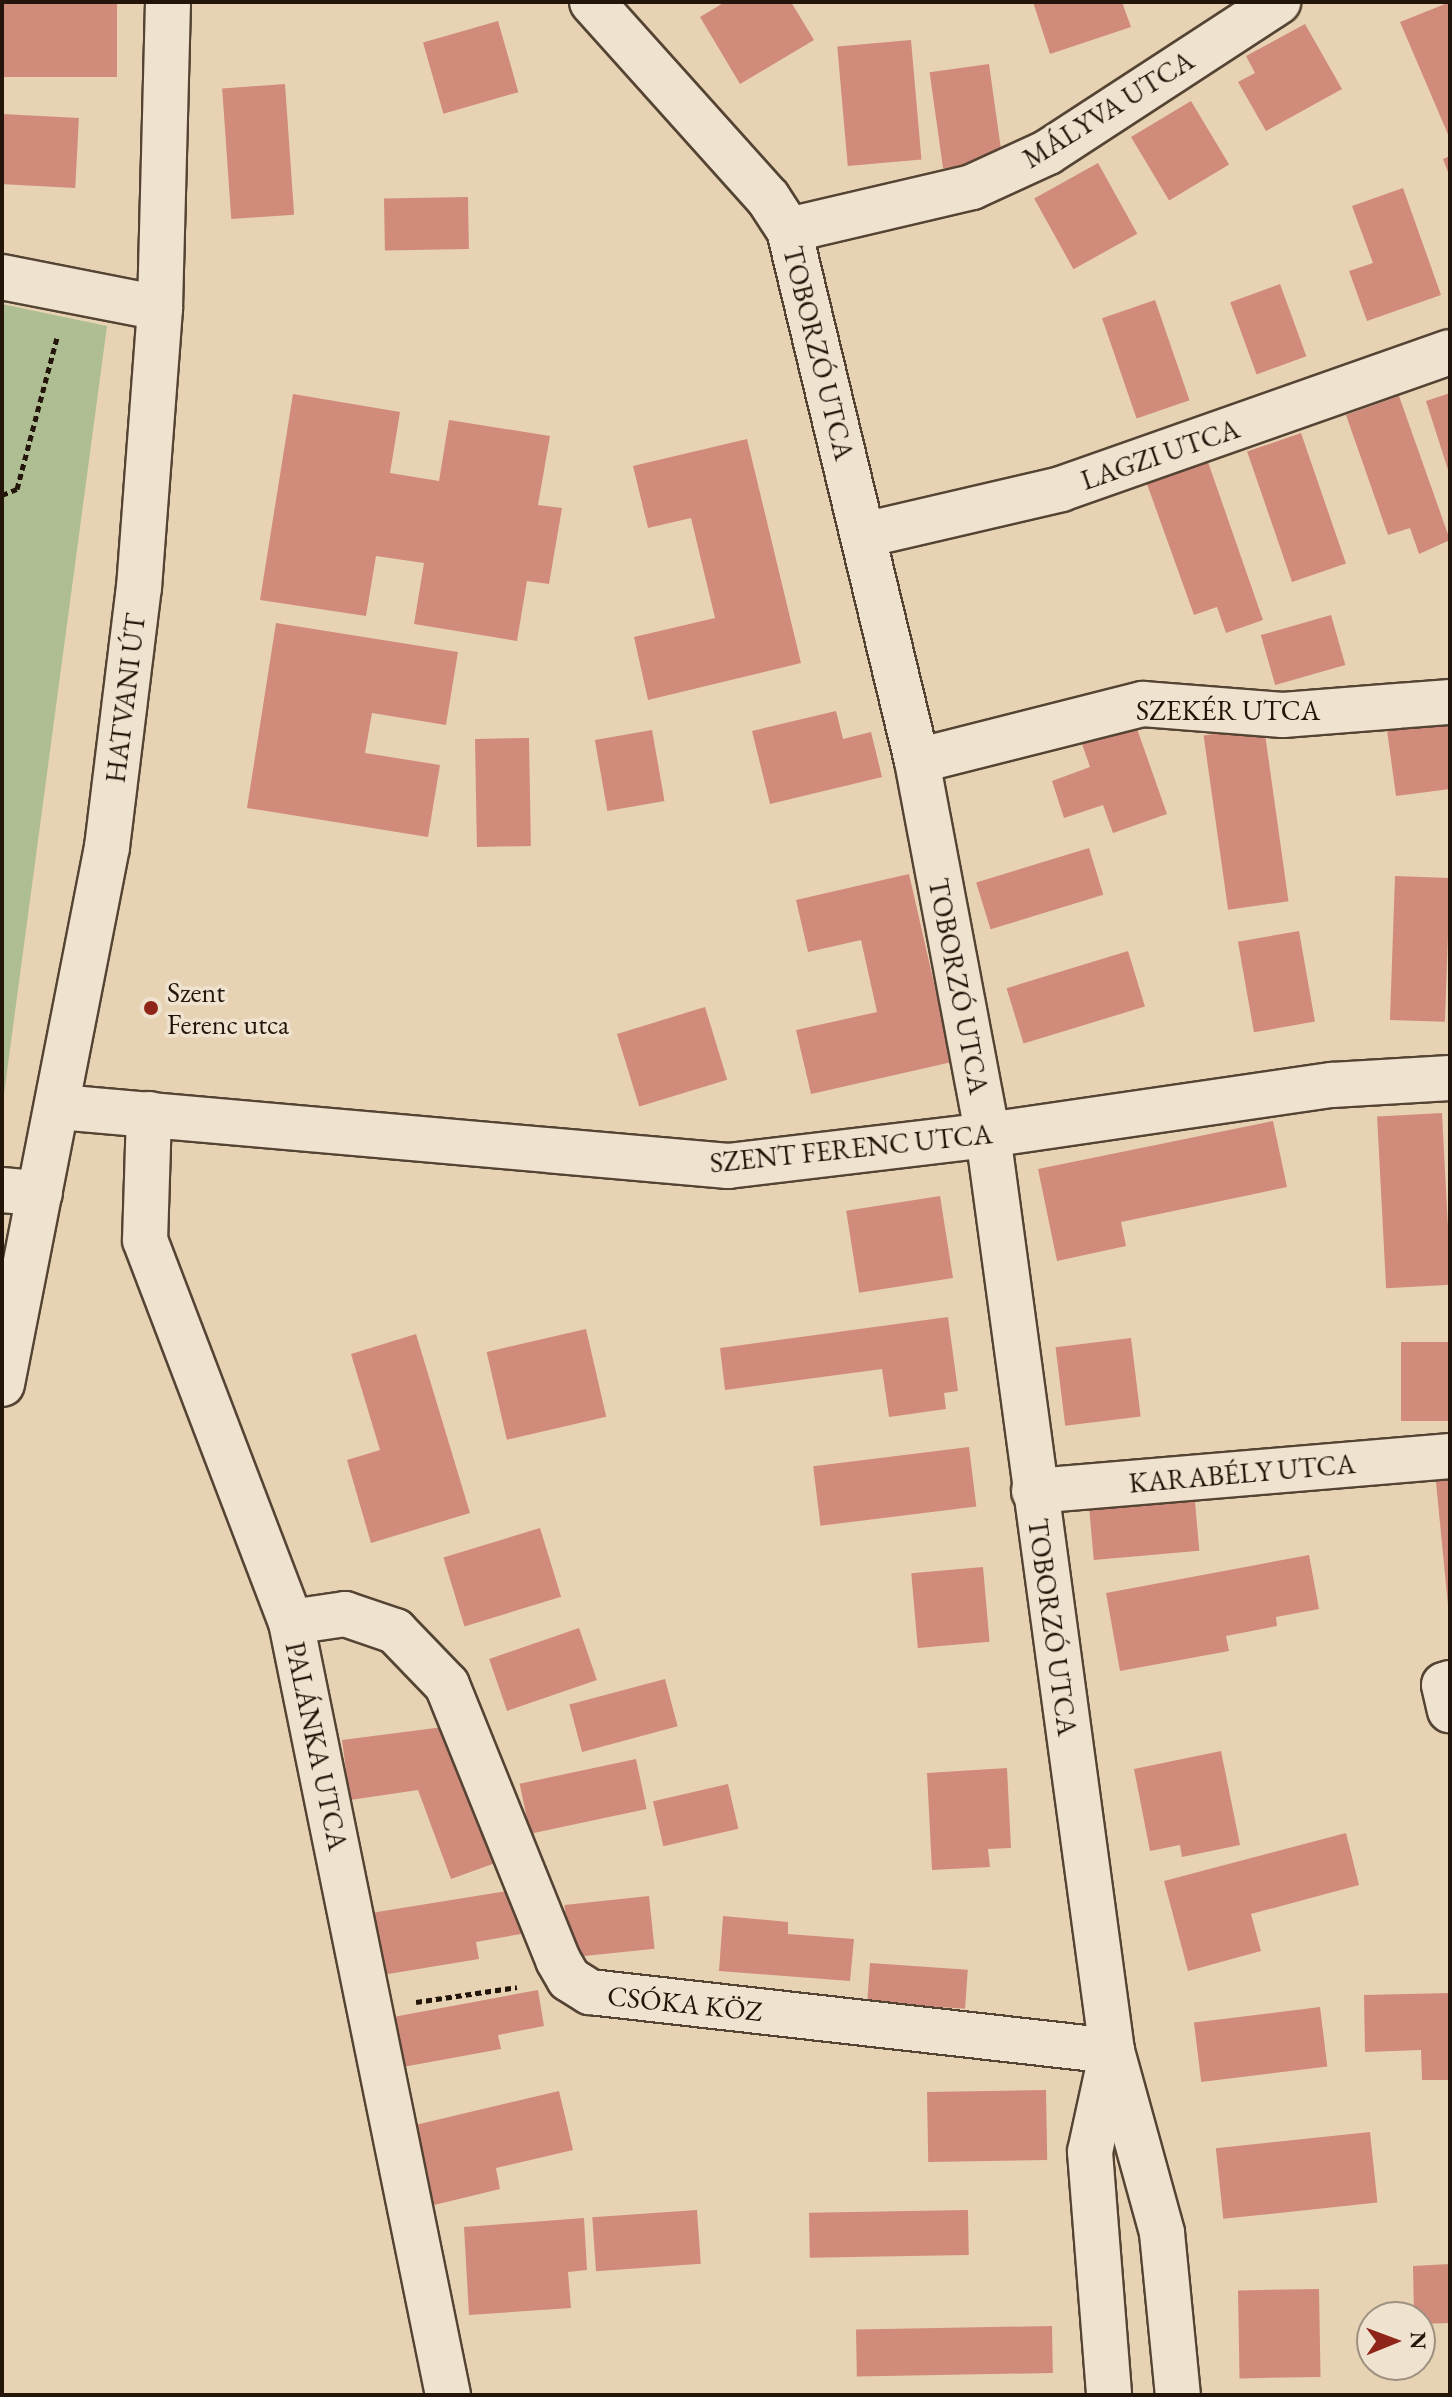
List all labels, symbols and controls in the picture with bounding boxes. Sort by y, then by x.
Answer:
street label: MÁLYVA UTCA [1016,43,1200,175]
street label: TOBORZÓ UTCA [776,243,862,463]
street label: LAGZI UTCA [1076,411,1244,497]
street label: HATVANI ÚT [98,611,152,785]
street label: SZEKÉR UTCA [1136,693,1320,727]
street label: TOBORZÓ UTCA [922,875,996,1097]
place label: Szent Ferenc utca [167,975,289,1041]
marker: Szent Ferenc utca [142,999,160,1017]
street label: SZENT FERENC UTCA [708,1116,994,1180]
street label: KARABÉLY UTCA [1127,1446,1357,1500]
street label: TOBORZÓ UTCA [1021,1516,1085,1738]
street label: PALÁNKA UTCA [278,1639,356,1853]
street label: CSÓKA KÖZ [606,1978,764,2028]
north arrow [1356,2301,1436,2381]
text: N [1404,2331,1433,2350]

